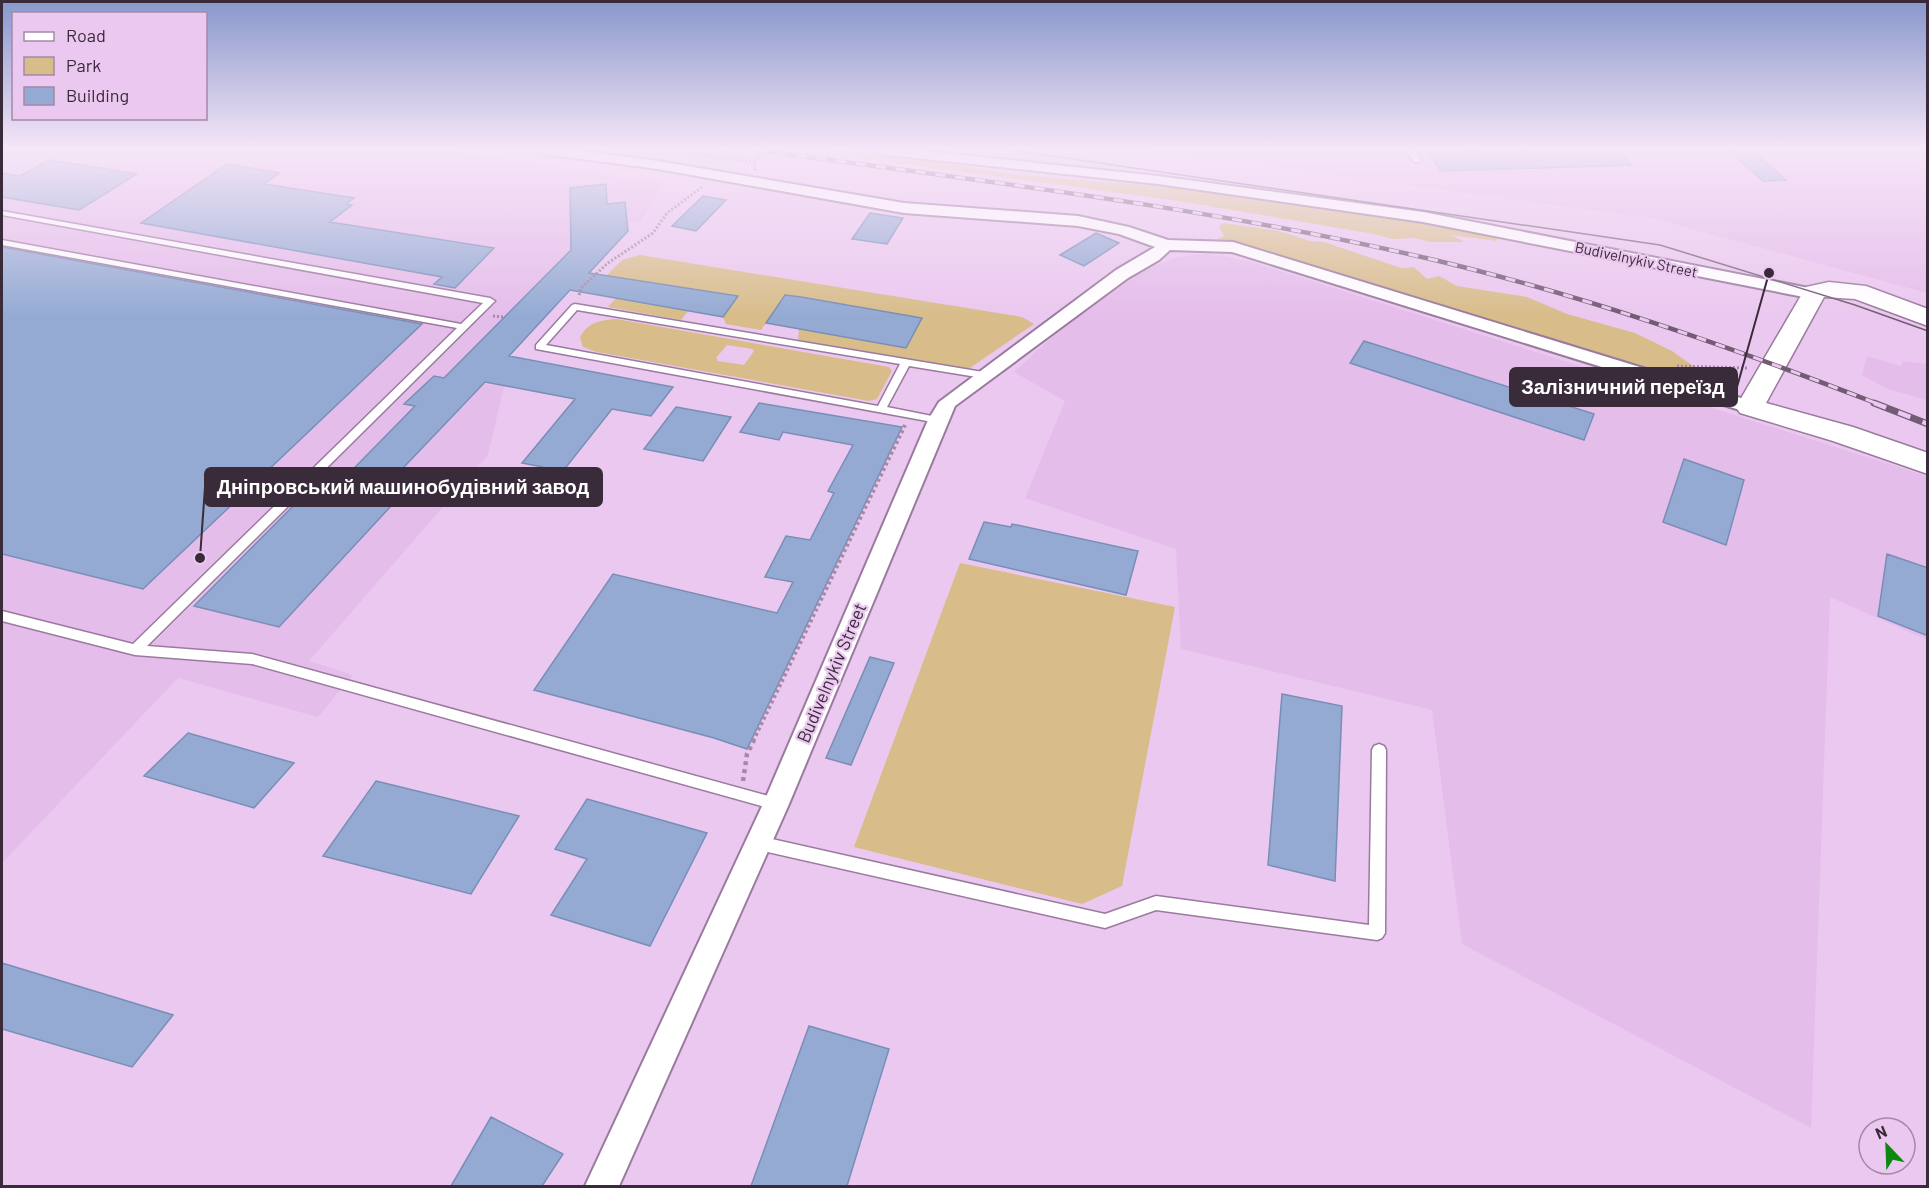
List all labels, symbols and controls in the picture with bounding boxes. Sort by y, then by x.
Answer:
legend [12,12,207,120]
text: Road [66,24,106,46]
text: Park [66,54,101,76]
text: Building [66,84,129,106]
street label: Budivelnykiv Street [1573,237,1699,281]
callout: Залізничний переїзд [1510,368,1737,406]
text: Залізничний переїзд [1521,374,1725,398]
callout: Дніпровський машинобудівний завод [205,468,602,506]
text: Дніпровський машинобудівний завод [217,474,590,498]
street label: Budivelnykiv Street [792,599,870,746]
north arrow [1857,1116,1917,1176]
text: N [1872,1121,1890,1143]

